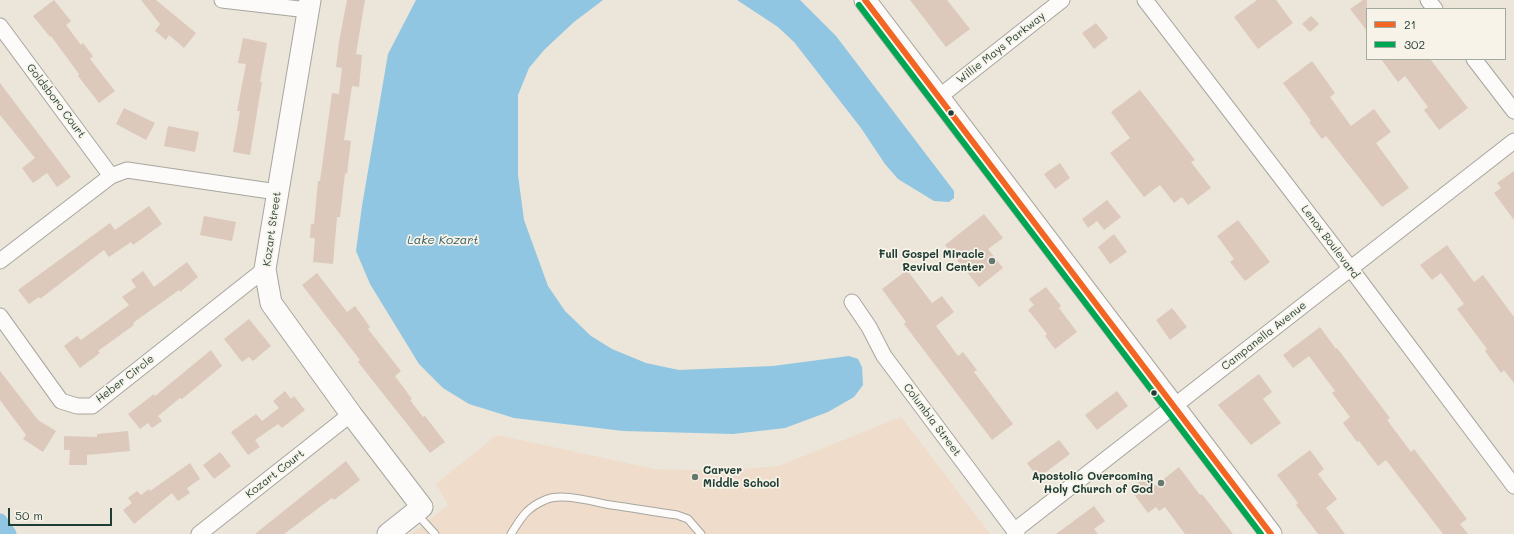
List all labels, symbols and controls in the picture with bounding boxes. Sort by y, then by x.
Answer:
legend [1366,8,1506,60]
street label: Willie Mays Parkway [954,9,1048,87]
text: 21 [1404,16,1416,32]
text: 302 [1404,36,1425,52]
street label: Goldsboro Court [24,61,88,141]
unlabelled marker [946,108,956,118]
street label: Kozart Street [260,191,284,267]
street label: Lenox Boulevard [1298,203,1362,281]
water label: Lake Kozart [407,233,479,247]
place label: Full Gospel Miracle Revival Center [878,248,984,274]
marker: Full Gospel Miracle Revival Center [987,256,997,266]
street label: Campanella Avenue [1219,299,1309,373]
street label: Heber Circle [93,352,157,406]
street label: Columbia Street [900,381,964,459]
unlabelled marker [1149,388,1159,398]
street label: Kozart Court [243,447,307,501]
place label: Carver Middle School [703,464,779,490]
place label: Apostolic Overcoming Holy Church of God [1032,470,1153,496]
marker: Carver Middle School [690,472,700,482]
marker: Apostolic Overcoming Holy Church of God [1156,478,1166,488]
scale bar [10,500,114,526]
text: 50 m [15,507,43,523]

